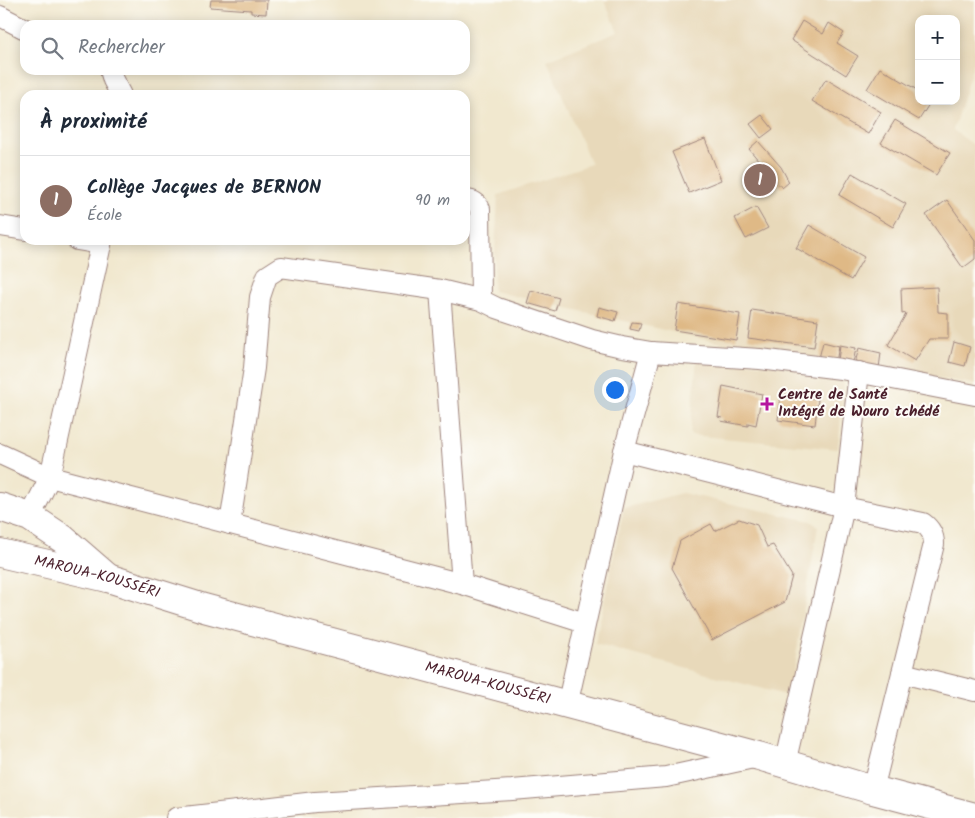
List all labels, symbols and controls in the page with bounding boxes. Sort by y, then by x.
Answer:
map controls [915,15,960,105]
button: + [915,15,960,60]
search box [20,20,470,75]
text: Rechercher [78,33,165,63]
icon: search [38,34,66,62]
button: − [915,60,960,105]
text: À proximité [40,106,147,139]
pin: 1 [744,161,776,199]
text: Collège Jacques de BERNON [87,173,321,203]
text: 1 [54,188,58,213]
text: 90 m [415,188,450,213]
text: École [87,203,122,228]
your location [602,377,628,403]
place label: Centre de Santé Intégré de Wouro tchédé [778,383,940,424]
marker: Centre de Santé Intégré de Wouro tchédé [760,397,774,411]
street label: MAROUA-KOUSSÉRI [32,549,163,606]
street label: MAROUA-KOUSSÉRI [422,655,553,712]

